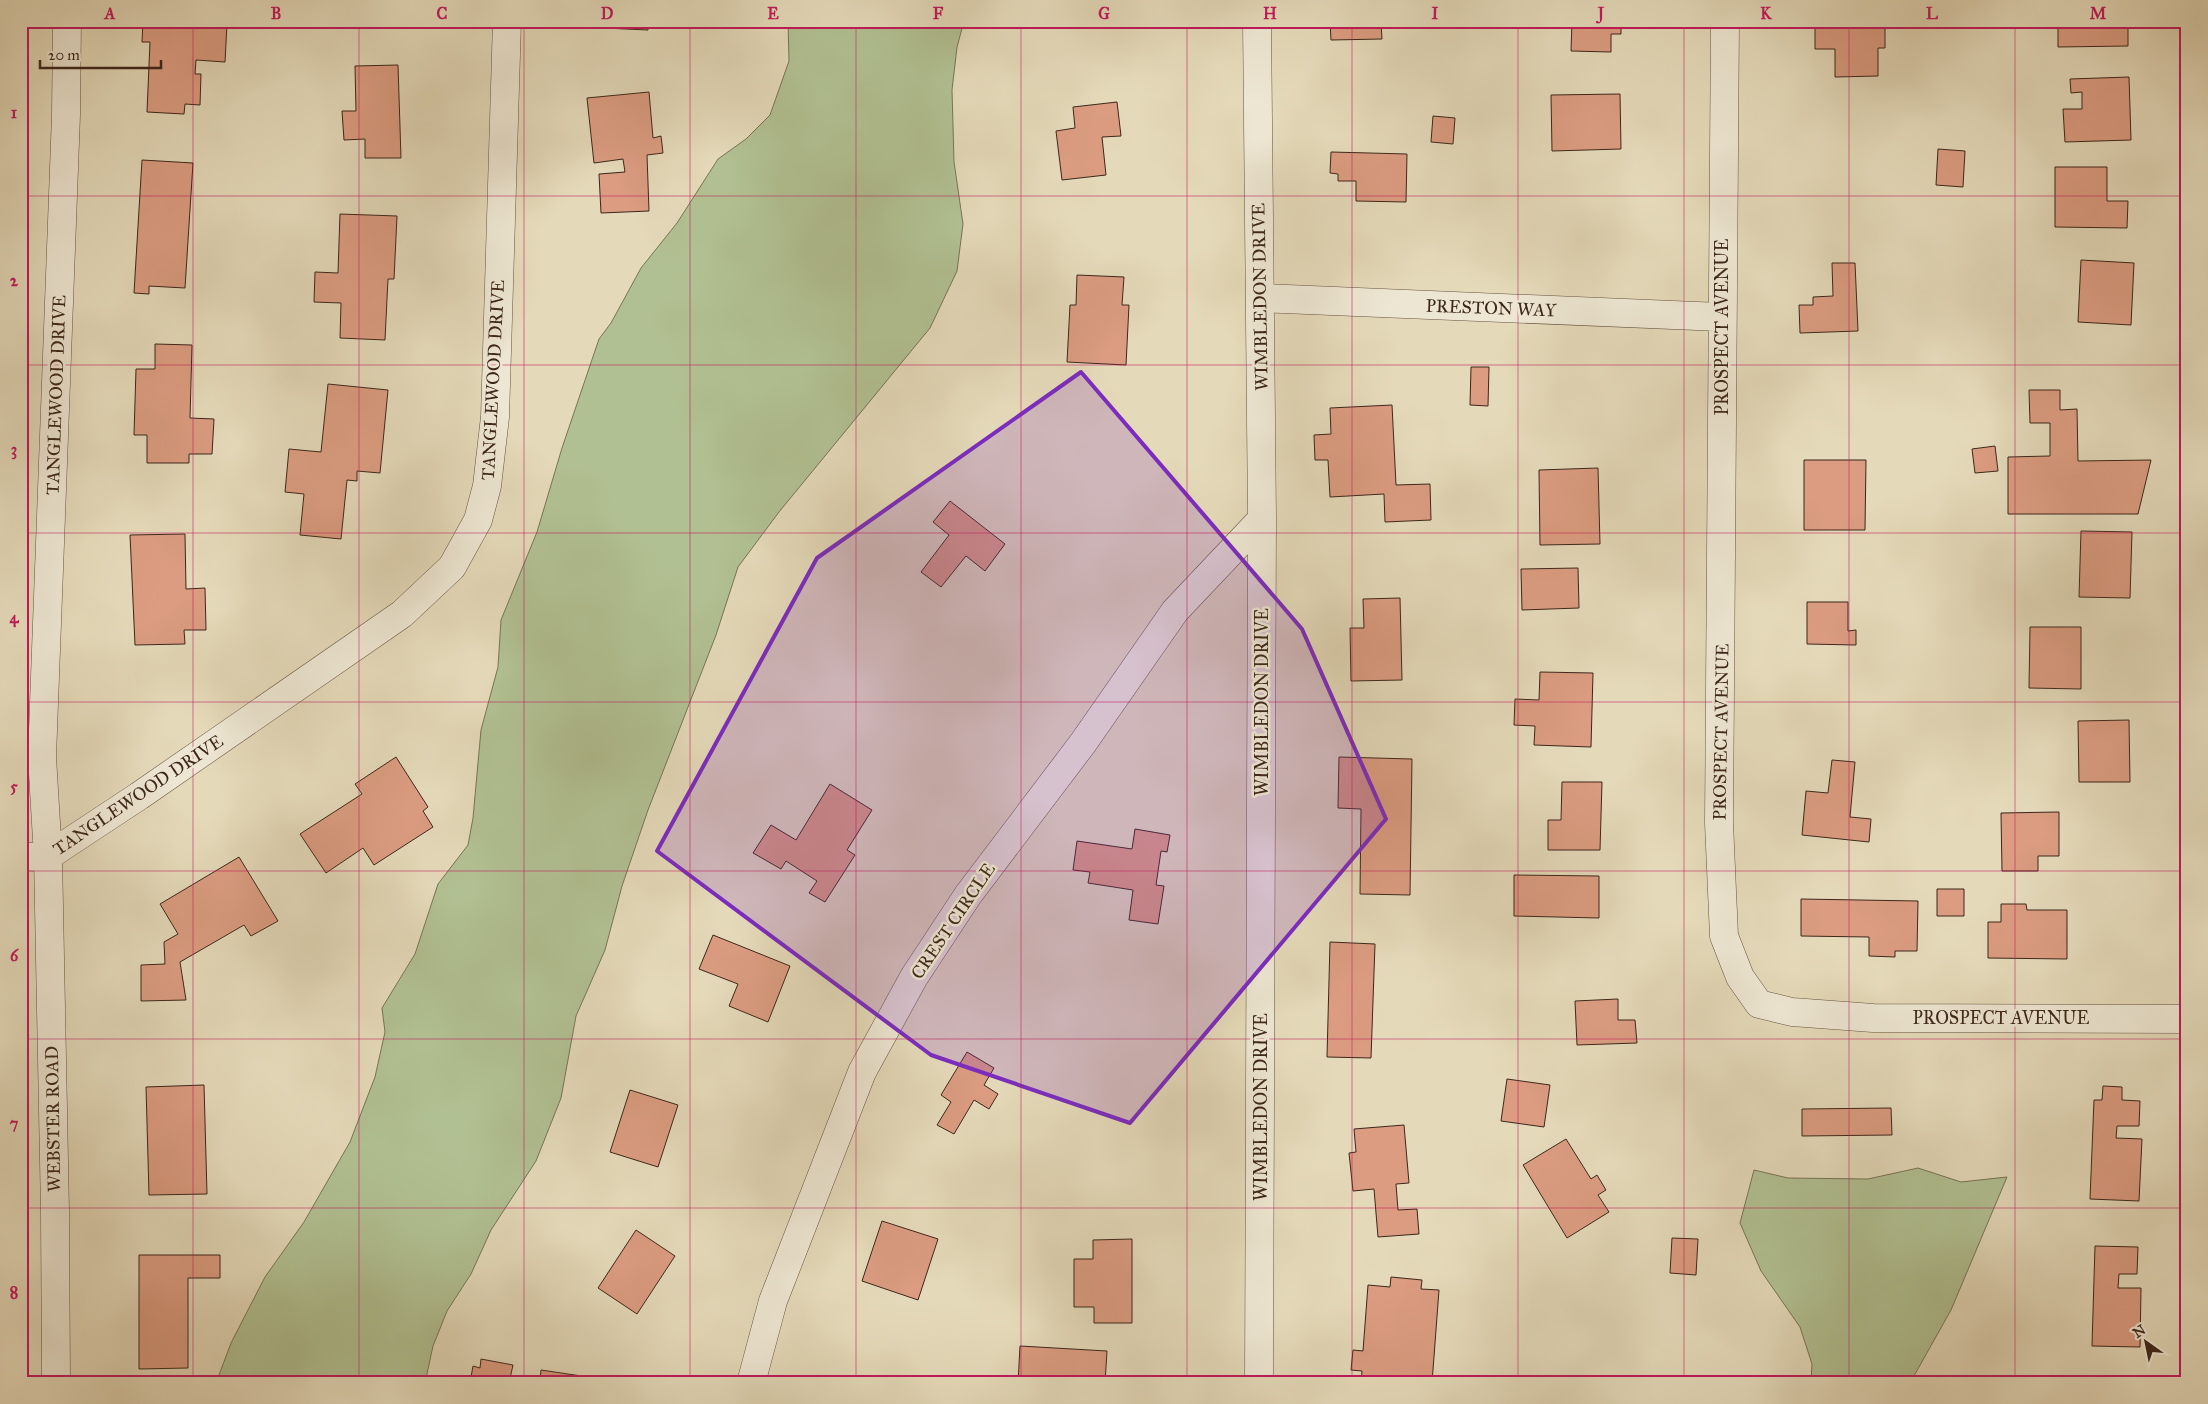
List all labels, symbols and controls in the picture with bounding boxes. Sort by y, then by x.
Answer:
text: A [104,4,116,23]
text: B [271,4,281,23]
text: C [437,4,448,23]
text: D [601,4,614,23]
text: E [767,4,779,23]
text: F [933,4,944,23]
text: G [1098,4,1110,23]
text: H [1263,4,1277,23]
text: I [1432,4,1439,23]
text: J [1596,4,1605,24]
text: K [1760,4,1772,23]
text: L [1926,4,1938,23]
text: M [2090,4,2107,23]
scale bar [40,38,161,70]
text: 20 m [48,46,80,64]
text: 1 [11,103,18,122]
street label: WIMBLEDON DRIVE [1247,203,1273,391]
street label: PROSPECT AVENUE [1711,238,1733,415]
text: 2 [10,271,19,290]
street label: TANGLEWOOD DRIVE [477,279,509,481]
street label: TANGLEWOOD DRIVE [42,294,70,496]
street label: PRESTON WAY [1425,295,1557,321]
text: 3 [11,440,17,460]
text: 4 [10,608,20,628]
street label: WIMBLEDON DRIVE [1251,608,1273,796]
street label: PROSPECT AVENUE [1708,643,1734,821]
street label: TANGLEWOOD DRIVE [49,730,227,860]
text: 5 [10,777,18,796]
street label: CREST CIRCLE [906,859,1000,983]
text: 6 [10,946,19,965]
street label: PROSPECT AVENUE [1913,1007,2090,1029]
street label: WIMBLEDON DRIVE [1250,1013,1272,1201]
street label: WEBSTER ROAD [41,1046,65,1192]
text: 7 [10,1114,19,1133]
text: 8 [10,1283,18,1302]
north arrow [2120,1316,2170,1366]
text: N [2130,1321,2149,1342]

